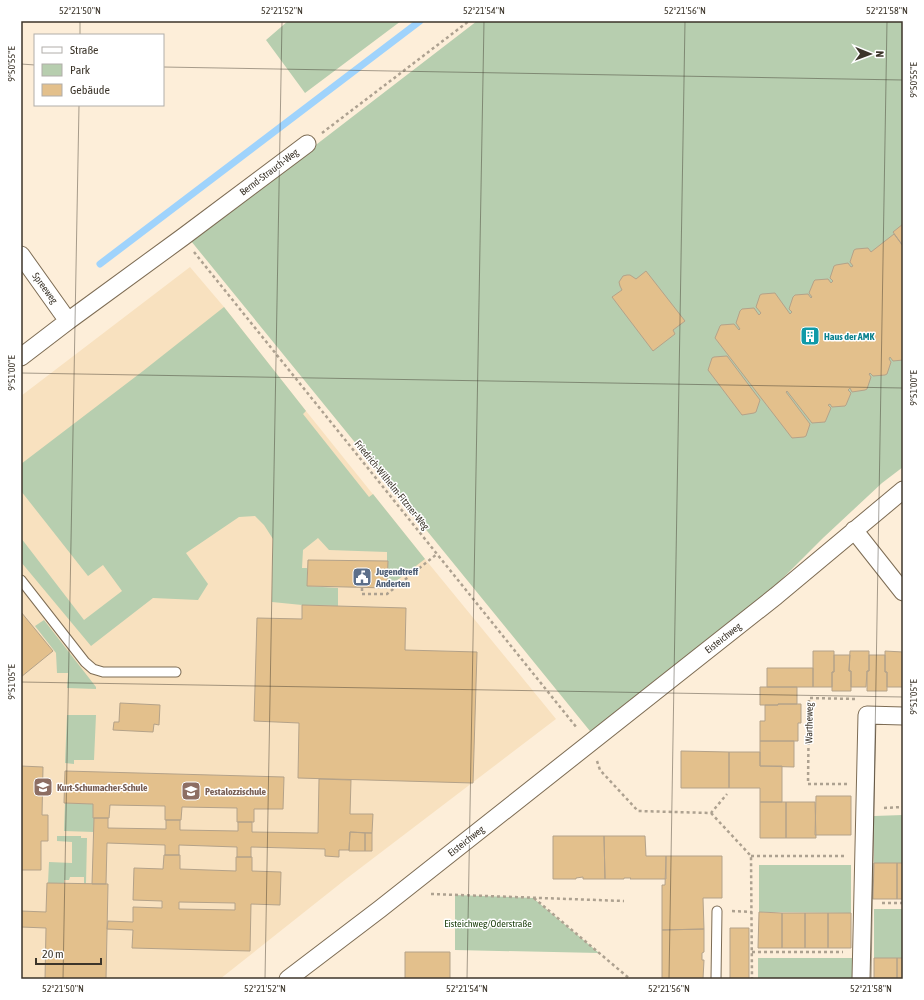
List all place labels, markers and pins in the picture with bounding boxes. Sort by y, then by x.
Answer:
building icon: Haus der AMK [799,325,821,347]
place label: Haus der AMK [824,331,874,342]
public building icon: Jugendtreff Anderten [351,566,373,588]
place label: Jugendtreff Anderten [375,566,419,589]
school or university icon: Kurt-Schumacher-Schule [32,776,54,798]
school or university icon: Pestalozzischule [180,780,202,802]
place label: Kurt-Schumacher-Schule [57,782,148,793]
place label: Pestalozzischule [205,786,267,797]

